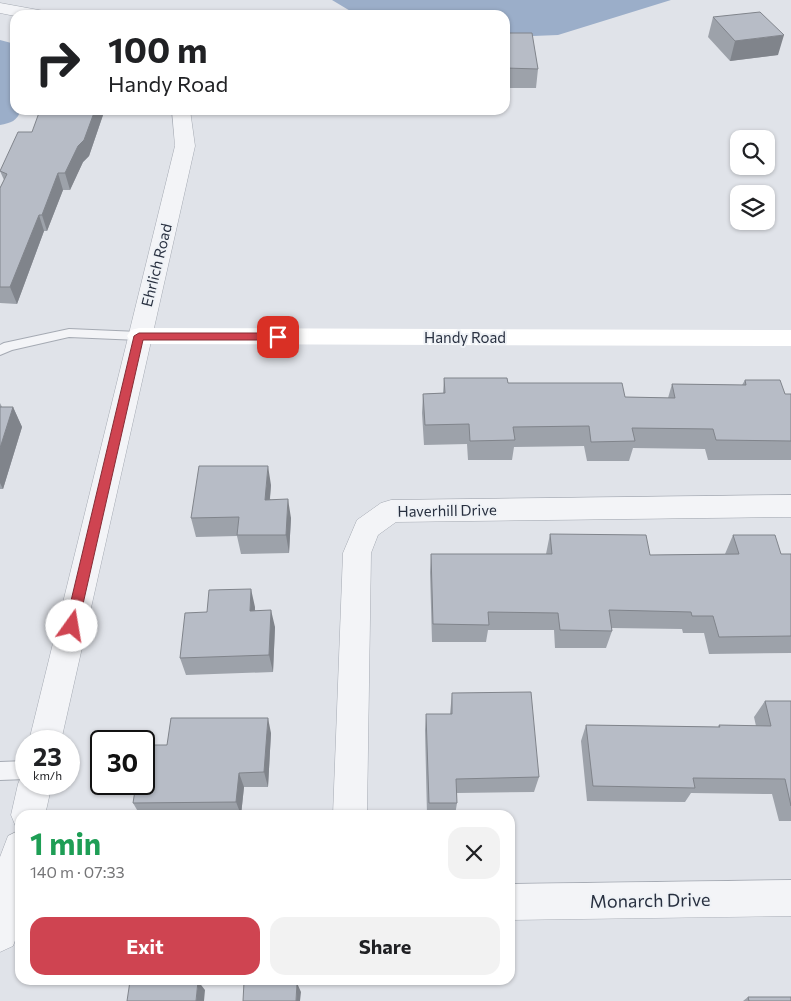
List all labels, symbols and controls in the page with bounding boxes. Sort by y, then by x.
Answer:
text: 100 m [108,27,208,70]
icon: right [25,30,90,95]
text: Handy Road [108,70,228,97]
map controls [730,130,775,230]
button: search [730,130,775,175]
button: layers [730,185,775,230]
street label: Ehrlich Road [137,222,175,308]
pin [257,316,299,358]
icon: arrive [264,323,292,351]
street label: Handy Road [424,328,506,346]
street label: Haverhill Drive [397,500,497,520]
position arrow [45,599,97,651]
speed limit sign: 30 [90,730,155,795]
text: 23 [33,741,62,771]
text: km/h [33,768,62,782]
text: 1 min [30,824,101,861]
button: close [448,827,500,879]
text: 140 m · 07:33 [30,862,125,881]
street label: Monarch Drive [589,888,711,912]
button: Exit [30,917,260,975]
button: Share [270,917,500,975]

